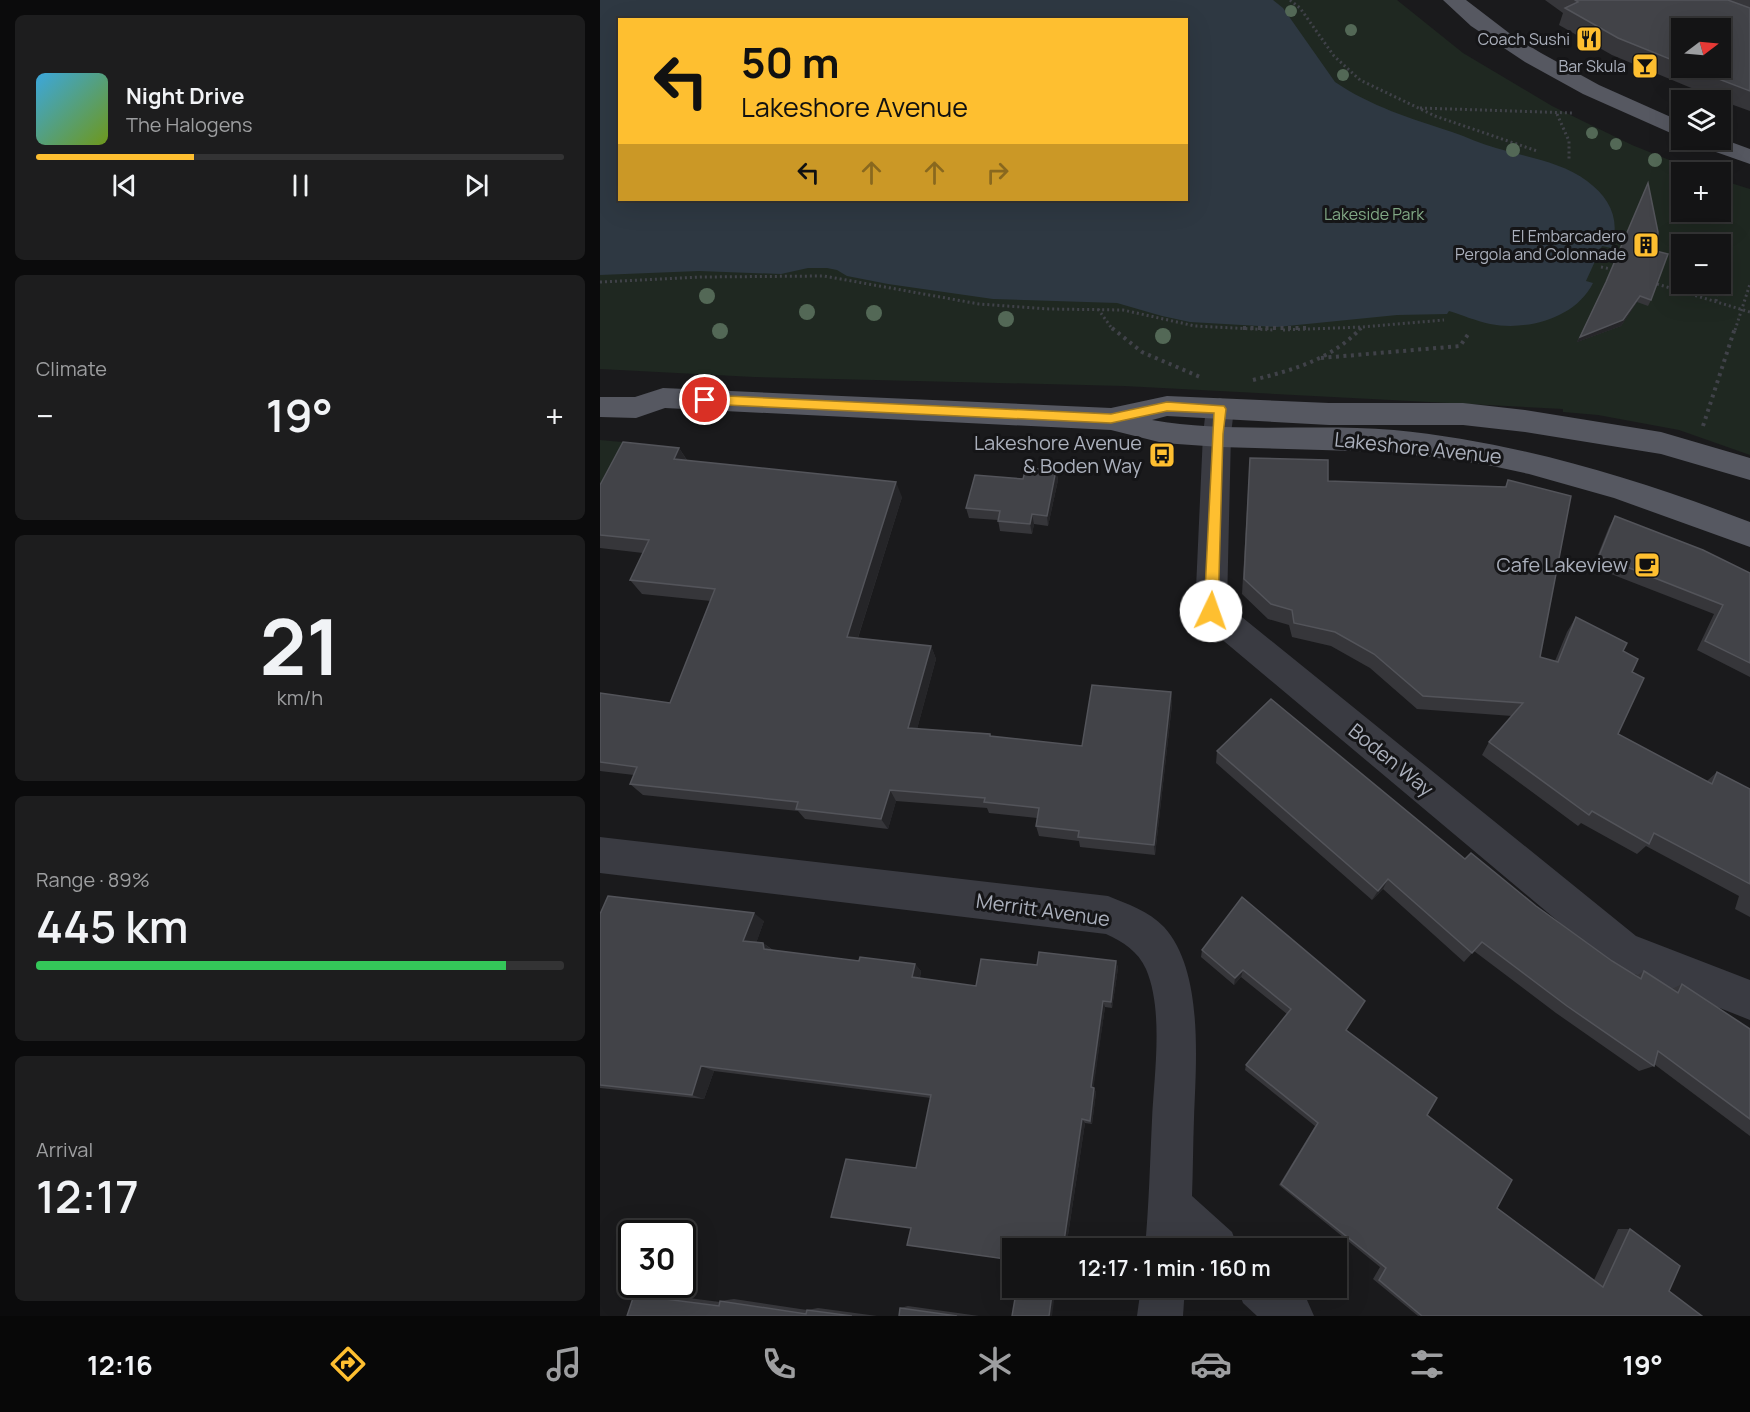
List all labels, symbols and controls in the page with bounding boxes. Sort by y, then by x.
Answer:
north arrow [1671,18,1731,78]
map controls [1671,18,1731,294]
restaurant icon: Coach Sushi [1574,24,1604,54]
place label: Coach Sushi [1478,28,1570,50]
text: 50 m [741,33,839,91]
icon: left [642,42,720,120]
bar icon: Bar Skula [1630,51,1660,81]
place label: Bar Skula [1558,55,1626,77]
text: Night Drive [126,81,245,111]
text: Lakeshore Avenue [741,88,968,125]
button: layers [1671,90,1731,150]
text: The Halogens [126,111,252,138]
icon: left [792,156,825,189]
icon: ahead [855,156,888,189]
icon: ahead [918,156,951,189]
icon: right [981,156,1014,189]
button: + [1671,162,1731,222]
icon: previous [108,169,141,202]
icon: pause [284,169,317,202]
icon: next [460,169,493,202]
park label: Lakeside Park [1324,203,1425,225]
place label: El Embarcadero Pergola and Colonnade [1455,225,1626,265]
building icon: El Embarcadero Pergola and Colonnade [1631,230,1661,260]
button: − [1671,234,1731,294]
text: Climate [36,355,107,382]
pin [679,374,730,425]
icon: arrive [688,383,721,416]
text: 19° [266,384,333,446]
text: − [36,393,54,438]
text: + [545,393,564,438]
street label: Lakeshore Avenue [1333,425,1503,470]
place label: Lakeshore Avenue & Boden Way [974,429,1142,479]
bus stop icon: Lakeshore Avenue & Boden Way [1147,440,1177,470]
cafe icon: Cafe Lakeview [1632,550,1662,580]
place label: Cafe Lakeview [1496,551,1628,578]
position arrow [1179,579,1243,643]
text: 21 [260,592,340,698]
text: km/h [277,684,323,711]
street label: Boden Way [1343,717,1440,803]
text: Range · 89% [36,866,150,893]
street label: Merritt Avenue [974,887,1112,932]
text: 445 km [36,895,189,957]
text: Arrival [36,1136,93,1163]
text: 12:17 [36,1165,139,1227]
speed limit sign: 30 [618,1220,696,1298]
text: 12:17 · 1 min · 160 m [1078,1253,1271,1283]
icon: directions [327,1343,369,1385]
icon: music [543,1343,585,1385]
icon: phone [758,1343,800,1385]
icon: climate [974,1343,1016,1385]
icon: car [1190,1343,1232,1385]
icon: filters [1406,1343,1448,1385]
text: 12:16 [87,1346,153,1383]
text: 19° [1622,1346,1663,1383]

